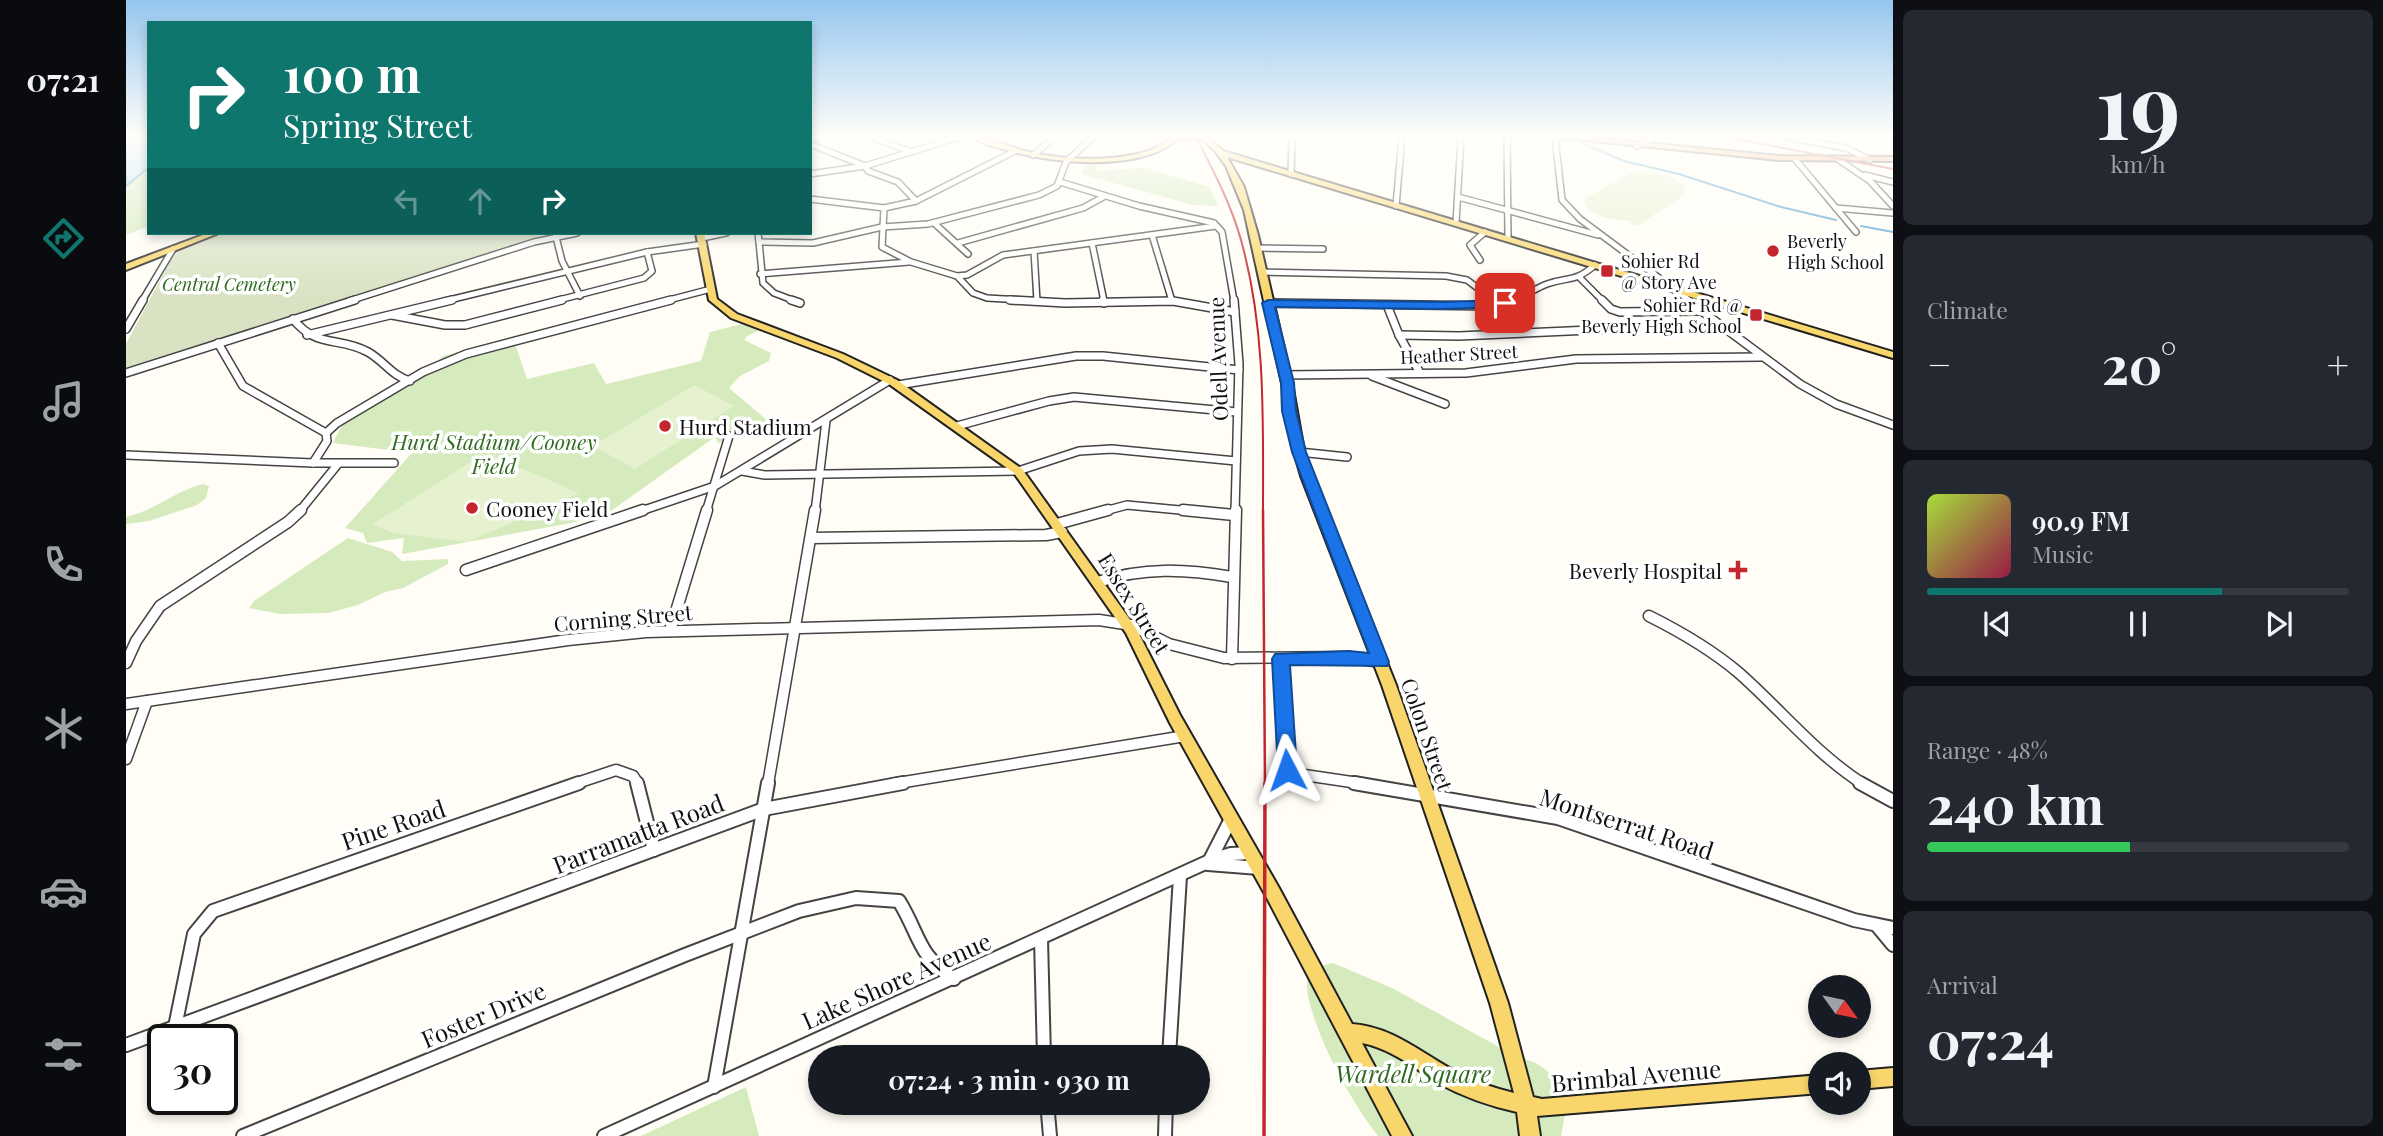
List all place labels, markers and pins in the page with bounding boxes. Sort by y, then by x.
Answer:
place label: Beverly High School [1787,229,1884,274]
marker: Beverly High School [1765,243,1781,259]
place label: Sohier Rd @ Story Ave [1621,249,1717,294]
marker: Sohier Rd @ Story Ave [1599,263,1615,279]
pin [1475,273,1535,333]
place label: Sohier Rd @ Beverly High School [1581,293,1742,338]
marker: Sohier Rd @ Beverly High School [1748,307,1764,323]
place label: Hurd Stadium [679,412,812,440]
marker: Hurd Stadium [657,418,673,434]
place label: Cooney Field [486,494,608,522]
marker: Cooney Field [464,500,480,516]
place label: Beverly Hospital [1569,556,1722,584]
marker: Beverly Hospital [1728,560,1748,580]

